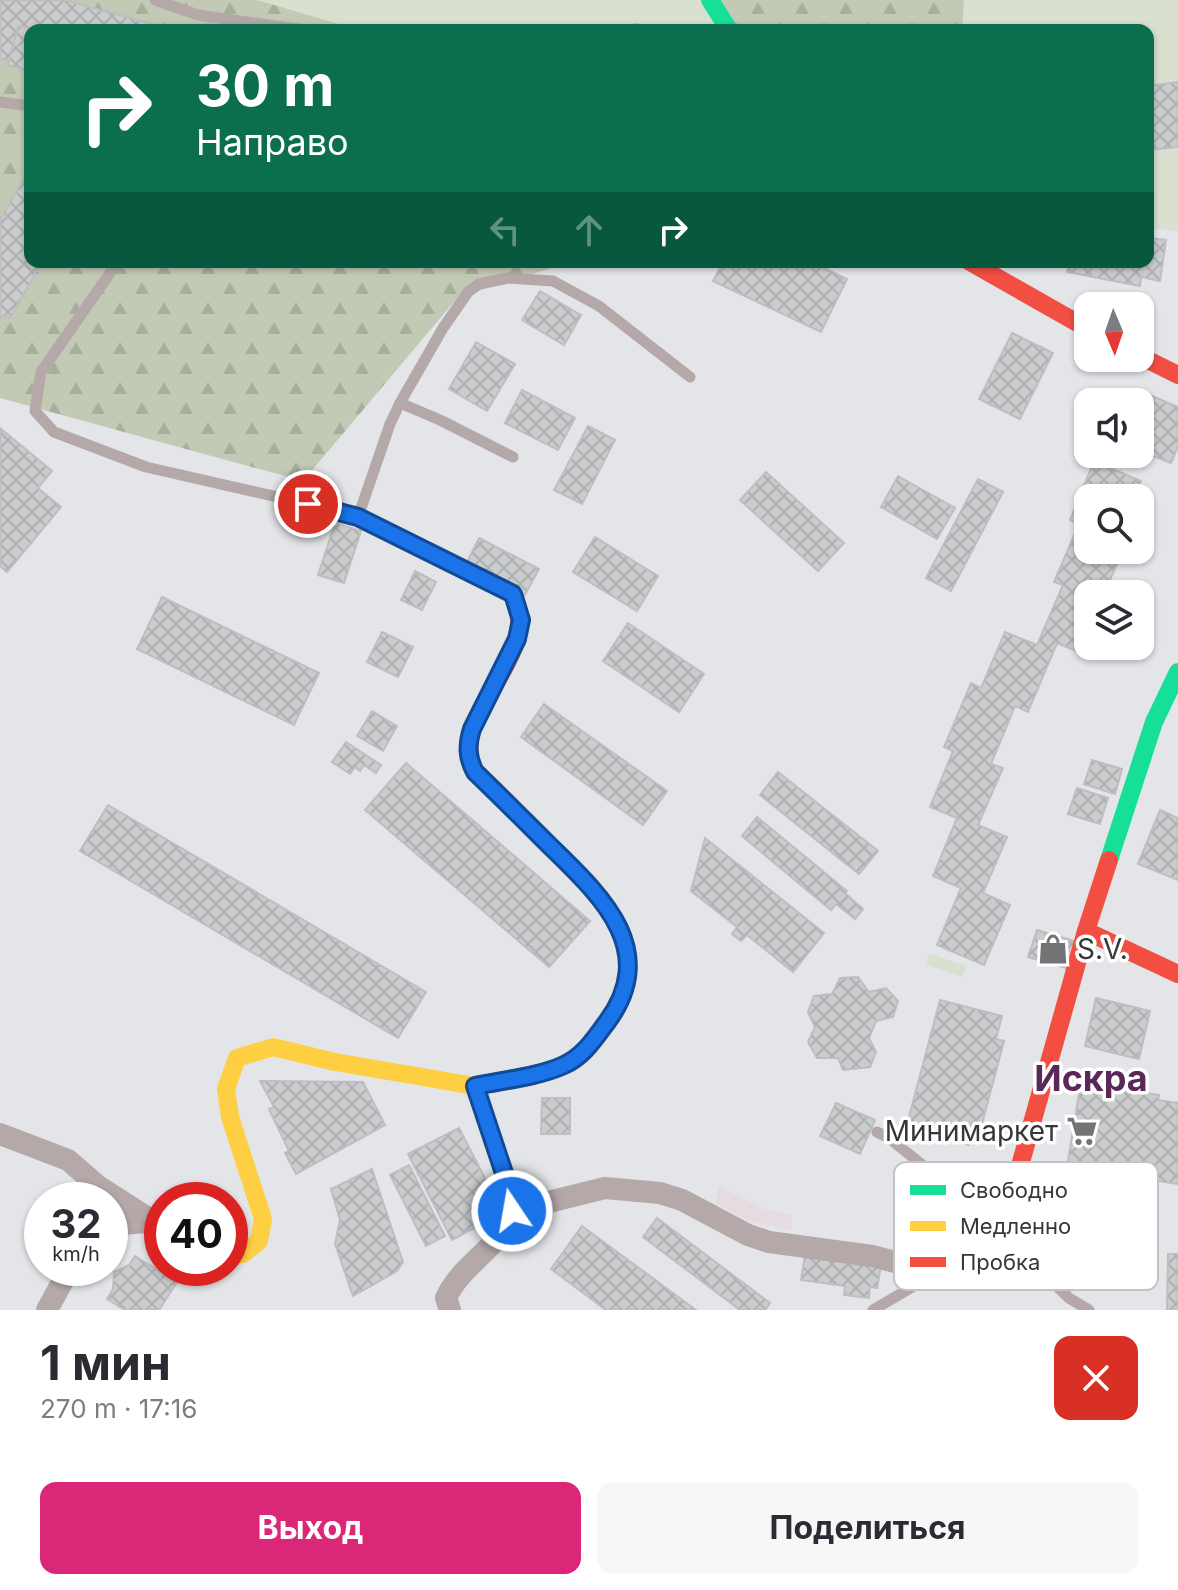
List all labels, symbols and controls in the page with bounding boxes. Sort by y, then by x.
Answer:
text: 30 m [196,52,334,120]
icon: right [64,56,168,160]
text: Направо [196,120,349,164]
icon: left [483,208,527,252]
icon: ahead [567,208,611,252]
icon: right [651,208,695,252]
north arrow [1074,292,1154,372]
map controls [1074,292,1154,660]
button: sound [1074,388,1154,468]
pin [274,470,342,538]
icon: arrive [286,482,330,526]
button: search [1074,484,1154,564]
button: layers [1074,580,1154,660]
shop icon: S.V. [1036,932,1070,966]
place label: S.V. [1077,932,1128,966]
district label: Искра [1034,1056,1148,1100]
place label: Минимаркет [885,1114,1058,1148]
supermarket icon: Минимаркет [1065,1114,1099,1148]
legend [894,1162,1158,1290]
position arrow [470,1169,554,1253]
text: Свободно [960,1177,1068,1203]
speed limit sign: 40 [144,1182,248,1286]
text: 32 [50,1199,102,1248]
text: Медленно [960,1213,1071,1239]
text: km/h [52,1242,100,1266]
text: Пробка [960,1249,1040,1275]
text: 1 мин [40,1333,171,1392]
button: close [1054,1336,1138,1420]
text: 270 m · 17:16 [40,1393,197,1424]
button: Выход [40,1482,581,1574]
button: Поделиться [597,1482,1138,1574]

